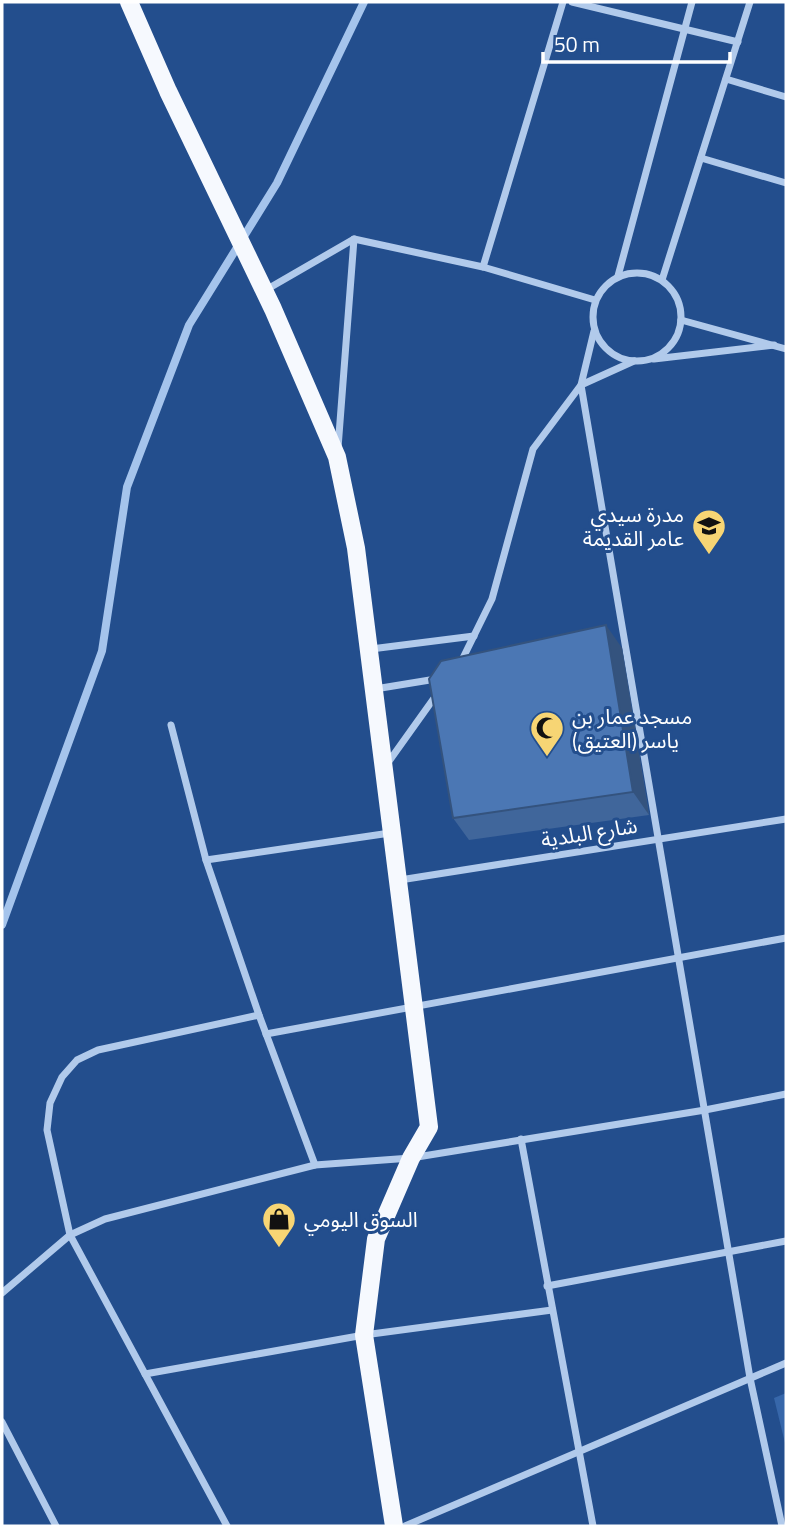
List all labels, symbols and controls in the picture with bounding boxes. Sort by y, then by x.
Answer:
scale bar [543,21,730,65]
text: 50 m [554,28,600,60]
place label: مدرة سيدي عامر القديمة [583,498,684,554]
school or university icon: مدرة سيدي عامر القديمة [690,507,728,556]
place label: مسجد عمار بن ياسر (العتيق) [572,700,692,756]
mosque icon: مسجد عمار بن ياسر (العتيق) [528,709,566,758]
street label: شارع البلدية [539,809,639,855]
shop icon: السوق اليومي [260,1200,298,1249]
place label: السوق اليومي [304,1203,418,1236]

